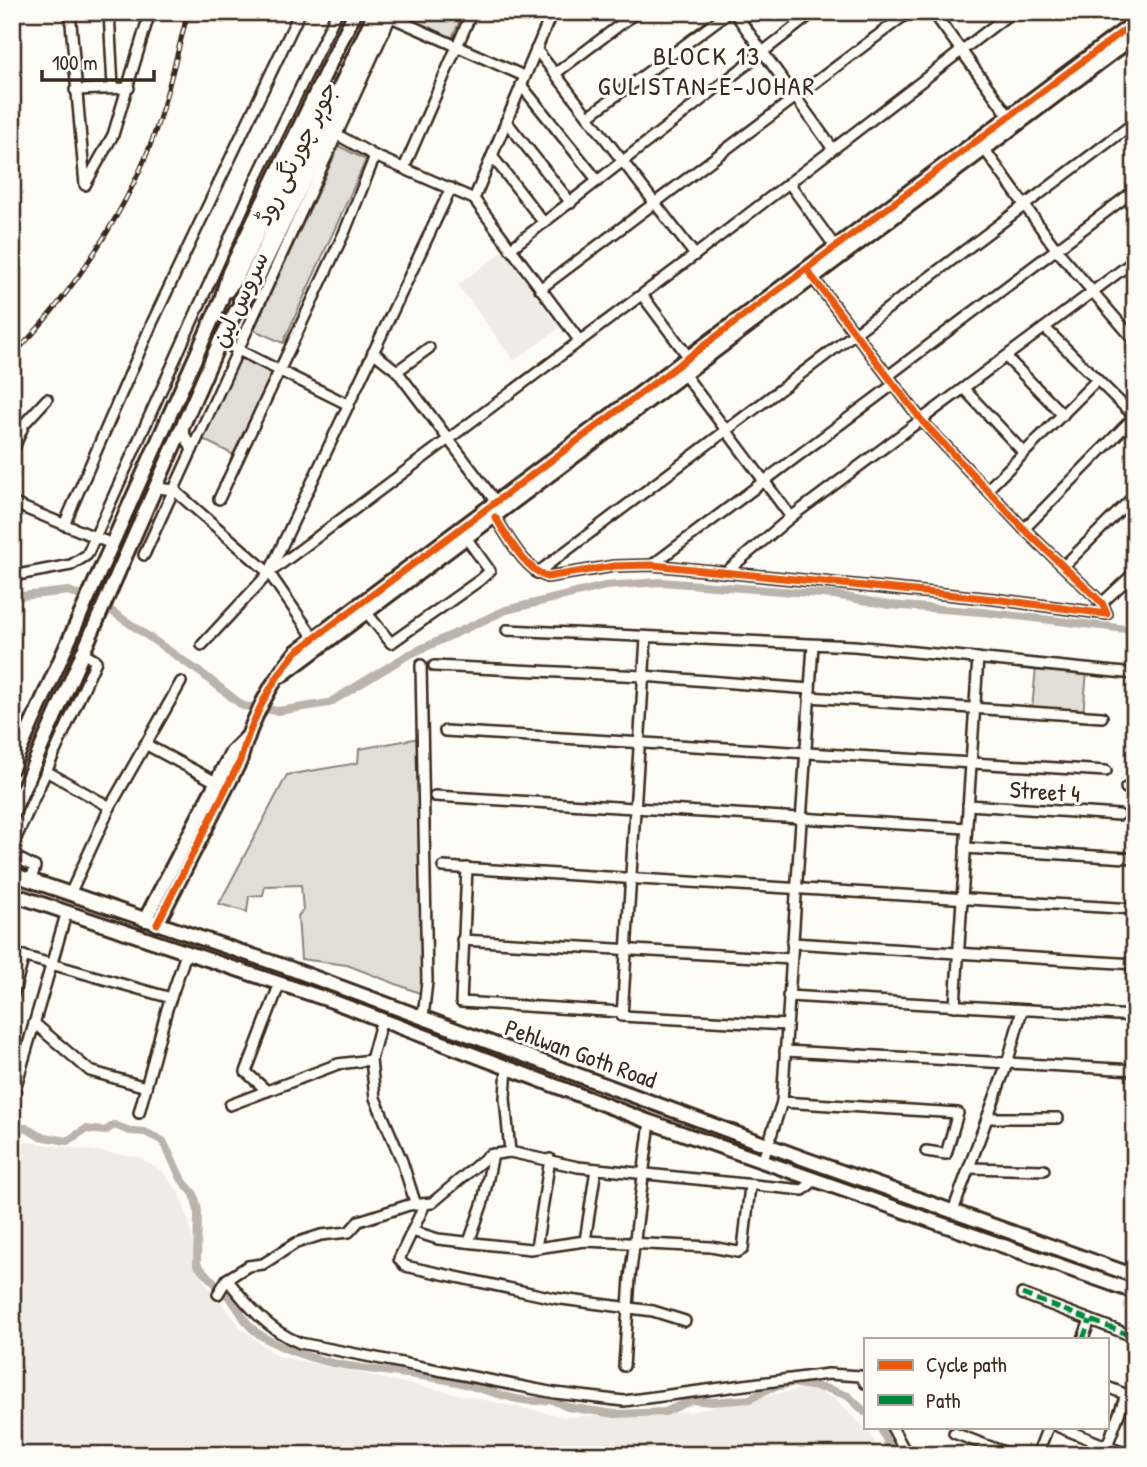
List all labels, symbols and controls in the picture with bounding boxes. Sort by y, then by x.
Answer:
scale bar [42,38,154,82]
district label: BLOCK 13 GULISTAN-E-JOHAR [598,38,816,103]
text: 100 m [52,48,98,77]
street label: جوہر چورنگی روڈ [246,76,346,232]
street label: سروس لین [203,246,275,352]
street label: Street 4 [1009,773,1081,809]
street label: Pehlwan Goth Road [501,1011,661,1095]
legend [864,1338,1108,1428]
text: Cycle path [926,1350,1007,1379]
text: Path [926,1386,961,1415]

